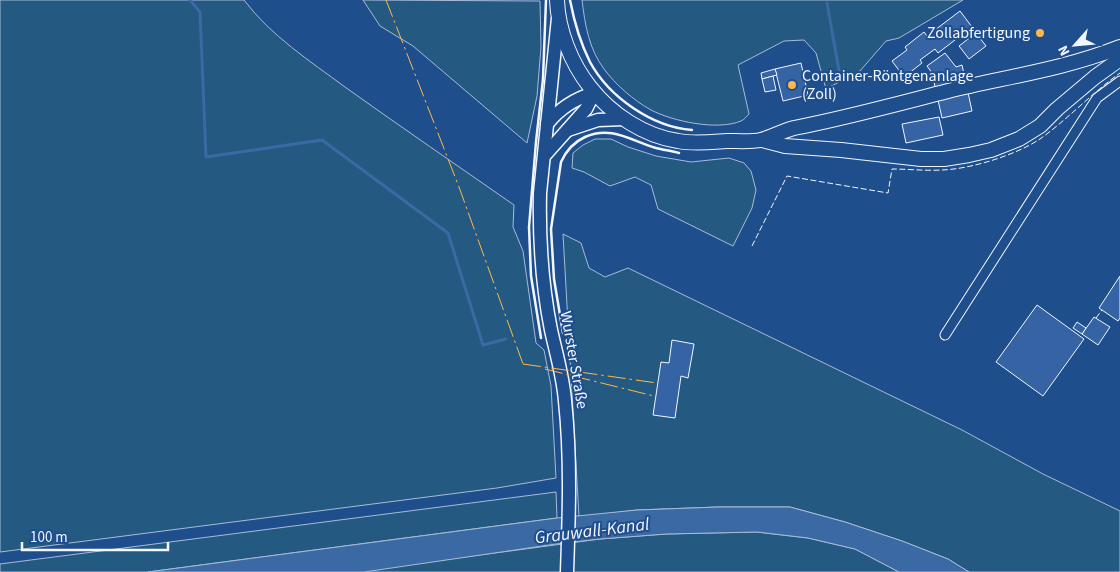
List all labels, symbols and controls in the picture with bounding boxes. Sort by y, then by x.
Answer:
north arrow [1050,20,1100,70]
place label: Zollabfertigung [927,22,1030,44]
marker: Zollabfertigung [1034,27,1046,39]
text: N [1053,42,1075,59]
place label: Container-Röntgenanlage (Zoll) [802,65,973,105]
marker: Container-Röntgenanlage (Zoll) [786,79,798,91]
street label: Wurster Straße [555,309,593,411]
water label: Grauwall-Kanal [533,512,651,550]
scale bar [22,520,169,552]
text: 100 m [30,527,68,548]

